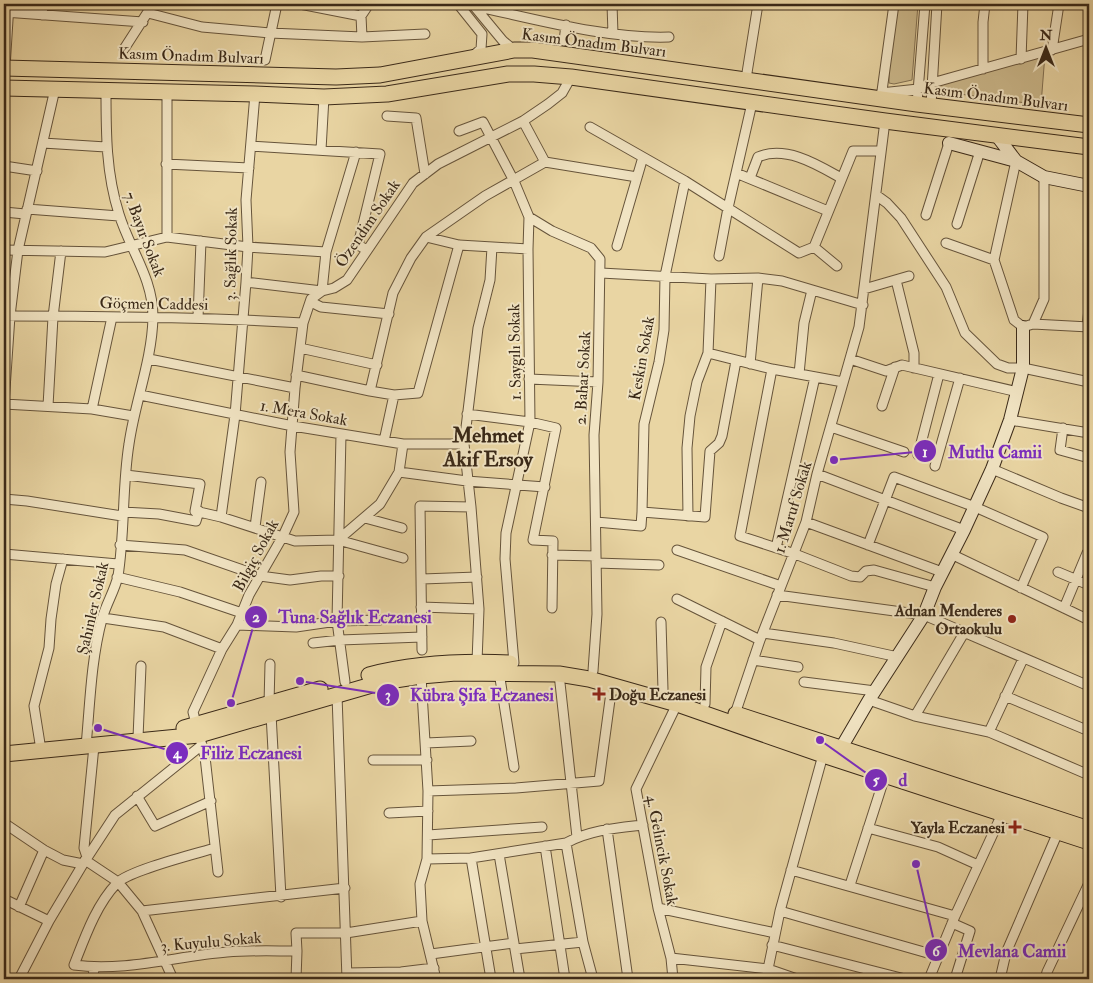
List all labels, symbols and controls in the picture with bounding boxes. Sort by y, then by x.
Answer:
north arrow [1020,22,1070,72]
street label: Kasım Önadım Bulvarı [520,24,667,62]
text: N [1039,27,1053,44]
street label: Kasım Önadım Bulvarı [118,43,264,69]
street label: Kasım Önadım Bulvarı [922,78,1069,116]
street label: Özendim Sokak [331,175,405,271]
street label: 7. Bayır Sokak [119,189,170,280]
street label: 3. Sağlık Sokak [220,207,242,301]
street label: Göçmen Caddesi [99,293,208,315]
street label: 1. Saygılı Sokak [504,303,526,400]
street label: Keskin Sokak [625,314,659,402]
street label: 2. Bahar Sokak [571,330,595,426]
street label: 1. Mera Sokak [259,395,349,431]
district label: Mehmet Akif Ersoy [442,422,534,473]
callout: Mutlu Camii [913,435,1052,468]
text: Mutlu Camii [947,441,1042,464]
text: 1 [922,443,928,462]
street label: 1. Maruf Sokak [769,459,817,556]
street label: Bilgiç Sokak [229,516,283,595]
street label: Şahinler Sokak [73,560,113,657]
callout: Tuna Sağlık Eczanesi [243,600,442,633]
place label: Adnan Menderes Ortaokulu [894,601,1003,639]
text: Tuna Sağlık Eczanesi [277,606,432,629]
text: 2 [252,608,260,627]
marker: Adnan Menderes Ortaokulu [1006,613,1018,625]
callout: Kübra Şifa Eczanesi [375,679,564,712]
text: Kübra Şifa Eczanesi [410,684,554,707]
place label: Doğu Eczanesi [609,685,707,706]
text: 3 [385,686,391,705]
marker: Doğu Eczanesi [593,688,605,700]
callout: Filiz Eczanesi [165,736,312,769]
text: Filiz Eczanesi [200,742,302,765]
text: 4 [172,744,182,763]
callout: d [863,763,917,796]
text: d [899,769,908,792]
text: 5 [873,771,880,790]
street label: 4. Gelincik Sokak [642,793,683,907]
place label: Yayla Eczanesi [910,818,1006,839]
marker: Yayla Eczanesi [1009,821,1021,833]
street label: 3. Kuyulu Sokak [160,928,263,956]
callout: Mevlana Camii [923,934,1077,967]
text: Mevlana Camii [957,940,1067,963]
text: 6 [932,942,941,961]

